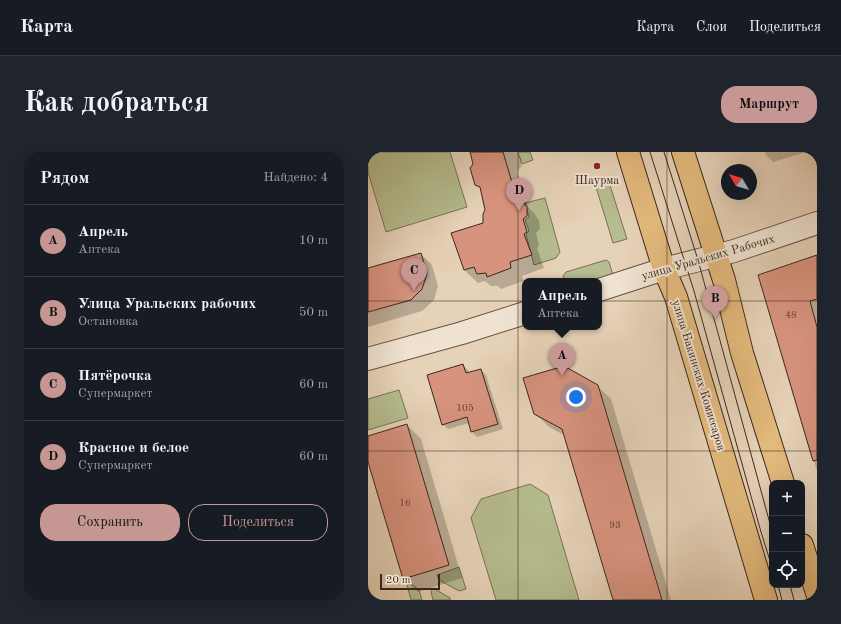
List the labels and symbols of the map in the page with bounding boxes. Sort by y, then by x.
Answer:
marker: Шаурма [592,161,602,171]
north arrow [721,164,757,200]
place label: Шаурма [575,175,619,187]
pin: D [506,178,532,211]
street label: улица Уральских Рабочих [640,233,776,283]
pin: C [401,258,427,291]
pin: B [702,286,728,319]
street label: улица Бакинских Комиссаров [669,298,727,452]
house number: 48 [785,310,797,320]
pin: A [549,343,575,376]
your location [566,387,586,407]
house number: 105 [456,403,474,413]
house number: 16 [399,498,411,508]
house number: 93 [609,520,621,530]
scale bar [380,572,440,591]

